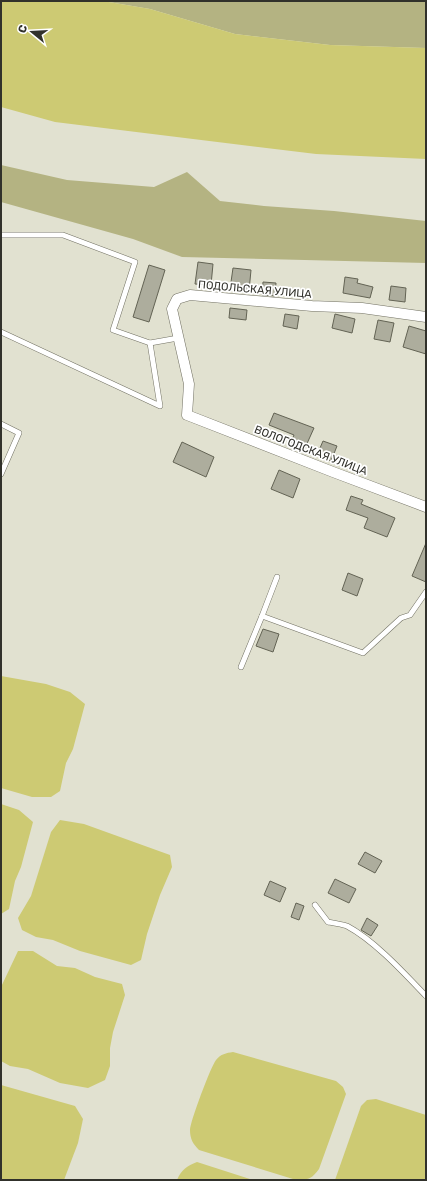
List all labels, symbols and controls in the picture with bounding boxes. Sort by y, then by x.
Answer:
north arrow [12,12,52,52]
text: С [16,23,30,35]
street label: ПОДОЛЬСКАЯ УЛИЦА [198,278,313,301]
street label: ВОЛОГОДСКАЯ УЛИЦА [253,423,370,478]

